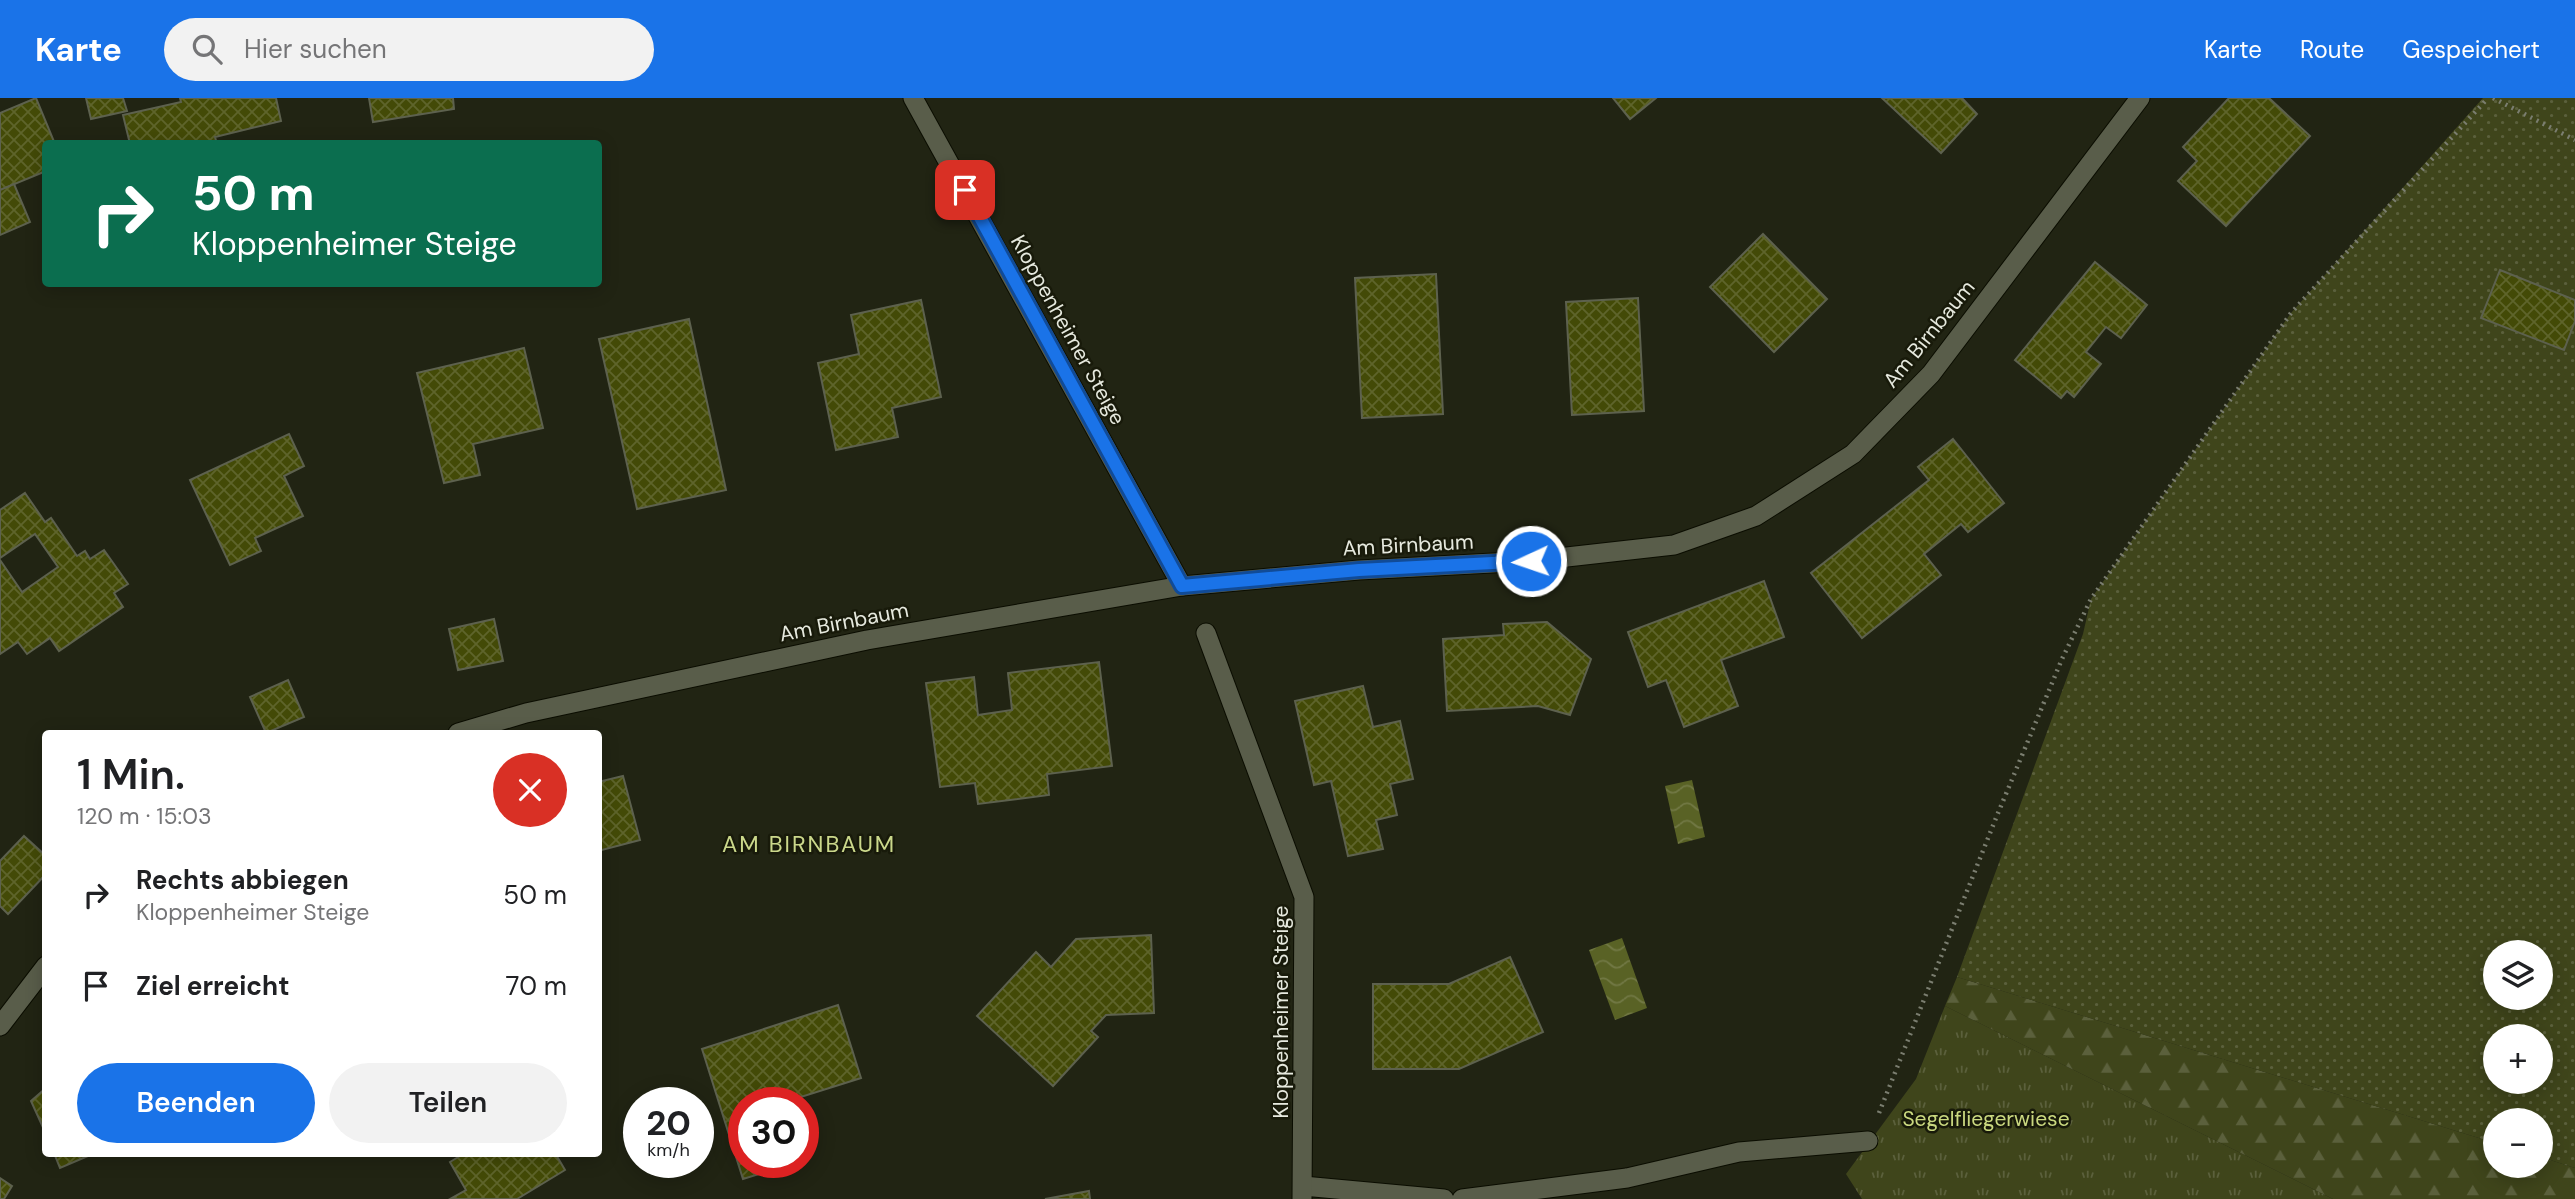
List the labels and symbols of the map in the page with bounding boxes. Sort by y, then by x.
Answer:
pin [935,160,995,220]
street label: Kloppenheimer Steige [1004,230,1132,430]
street label: Am Birnbaum [1877,274,1981,394]
position arrow [1494,524,1568,598]
street label: Am Birnbaum [1342,528,1474,562]
street label: Am Birnbaum [777,596,911,648]
district label: AM BIRNBAUM [722,829,896,859]
street label: Kloppenheimer Steige [1267,905,1295,1119]
speed limit sign: 30 [728,1087,819,1178]
park label: Segelfliegerwiese [1902,1105,2070,1133]

